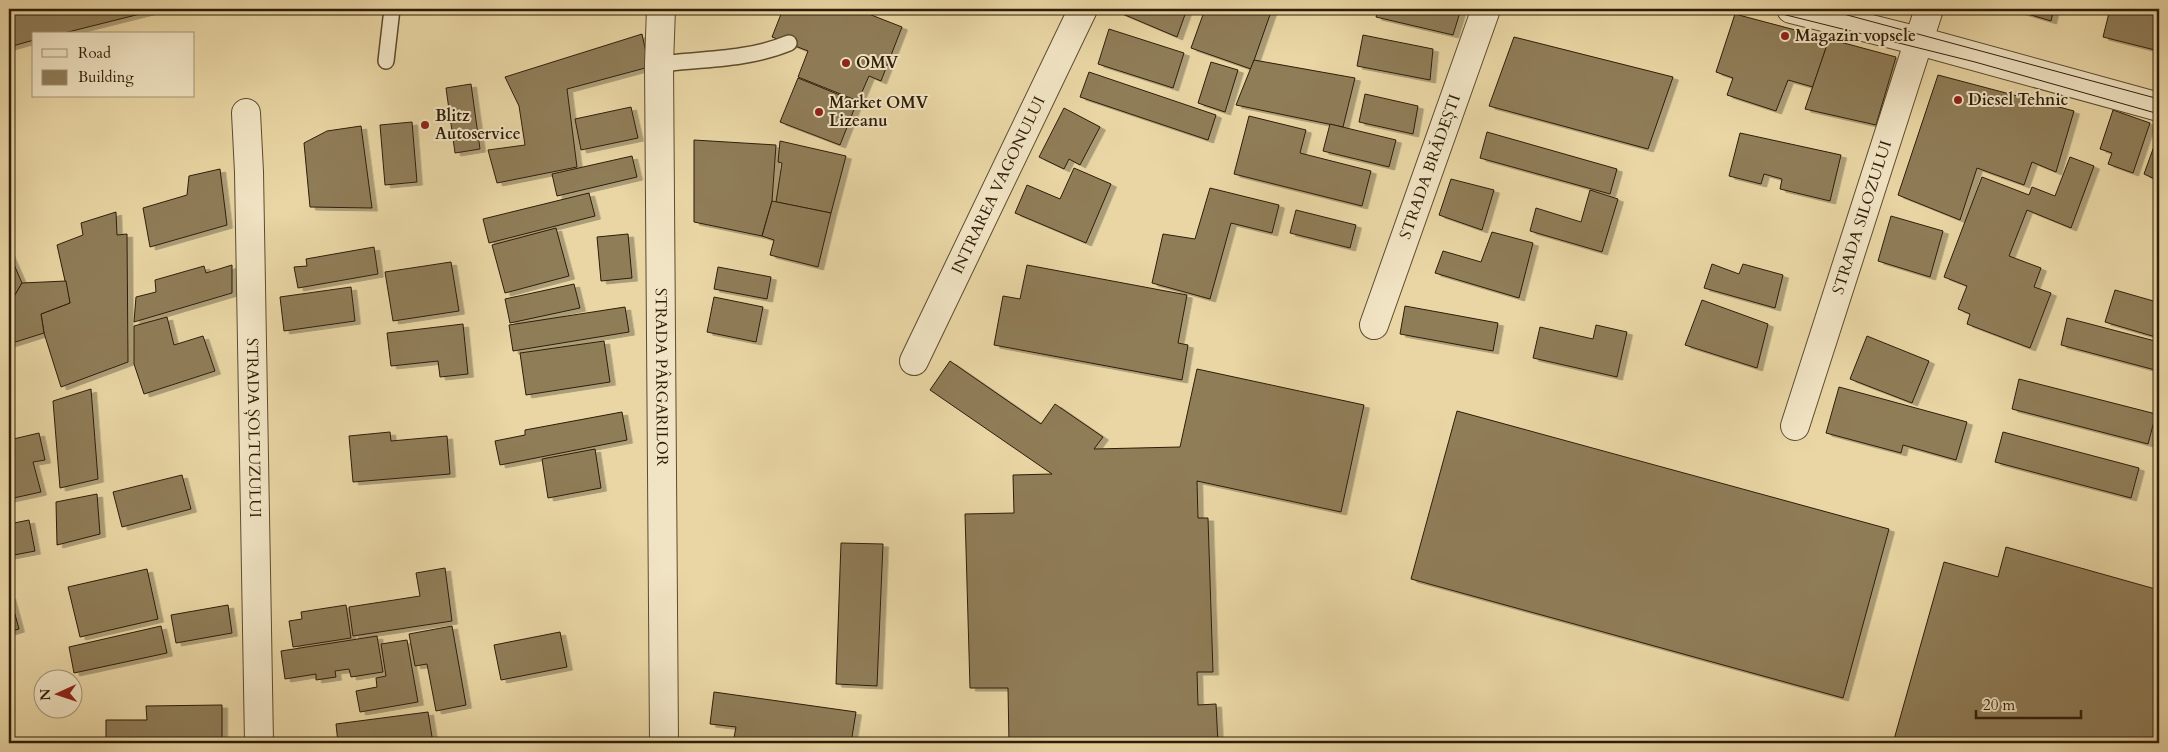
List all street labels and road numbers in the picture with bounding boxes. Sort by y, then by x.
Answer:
street label: STRADA BRĂDEȘTI [1394,91,1466,242]
street label: INTRAREA VAGONULUI [946,93,1050,278]
street label: STRADA SILOZULUI [1827,138,1897,297]
street label: STRADA PÂRGARILOR [650,288,673,466]
street label: STRADA ȘOLTUZULUI [241,338,266,518]

